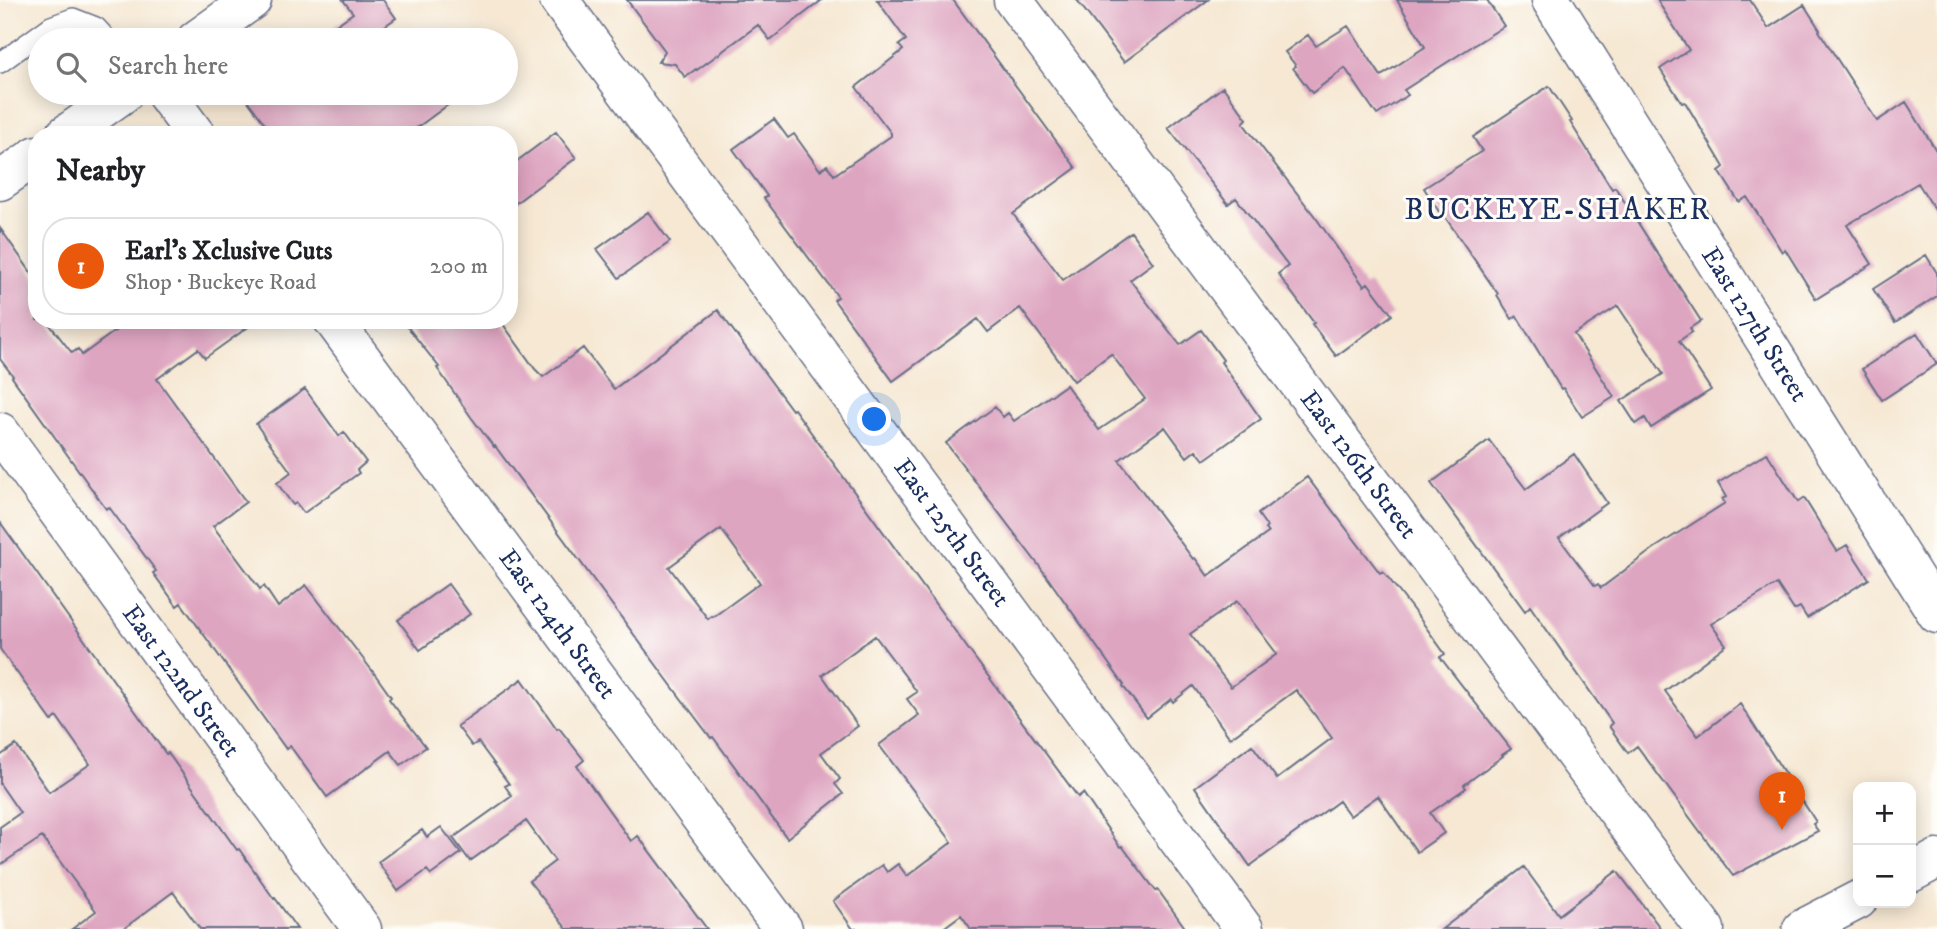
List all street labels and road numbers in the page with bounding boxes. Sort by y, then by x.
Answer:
street label: East 127th Street [1694,241,1816,408]
street label: East 126th Street [1293,384,1425,545]
street label: East 125th Street [886,452,1017,614]
street label: East 124th Street [491,542,624,706]
street label: East 122nd Street [115,598,248,764]

